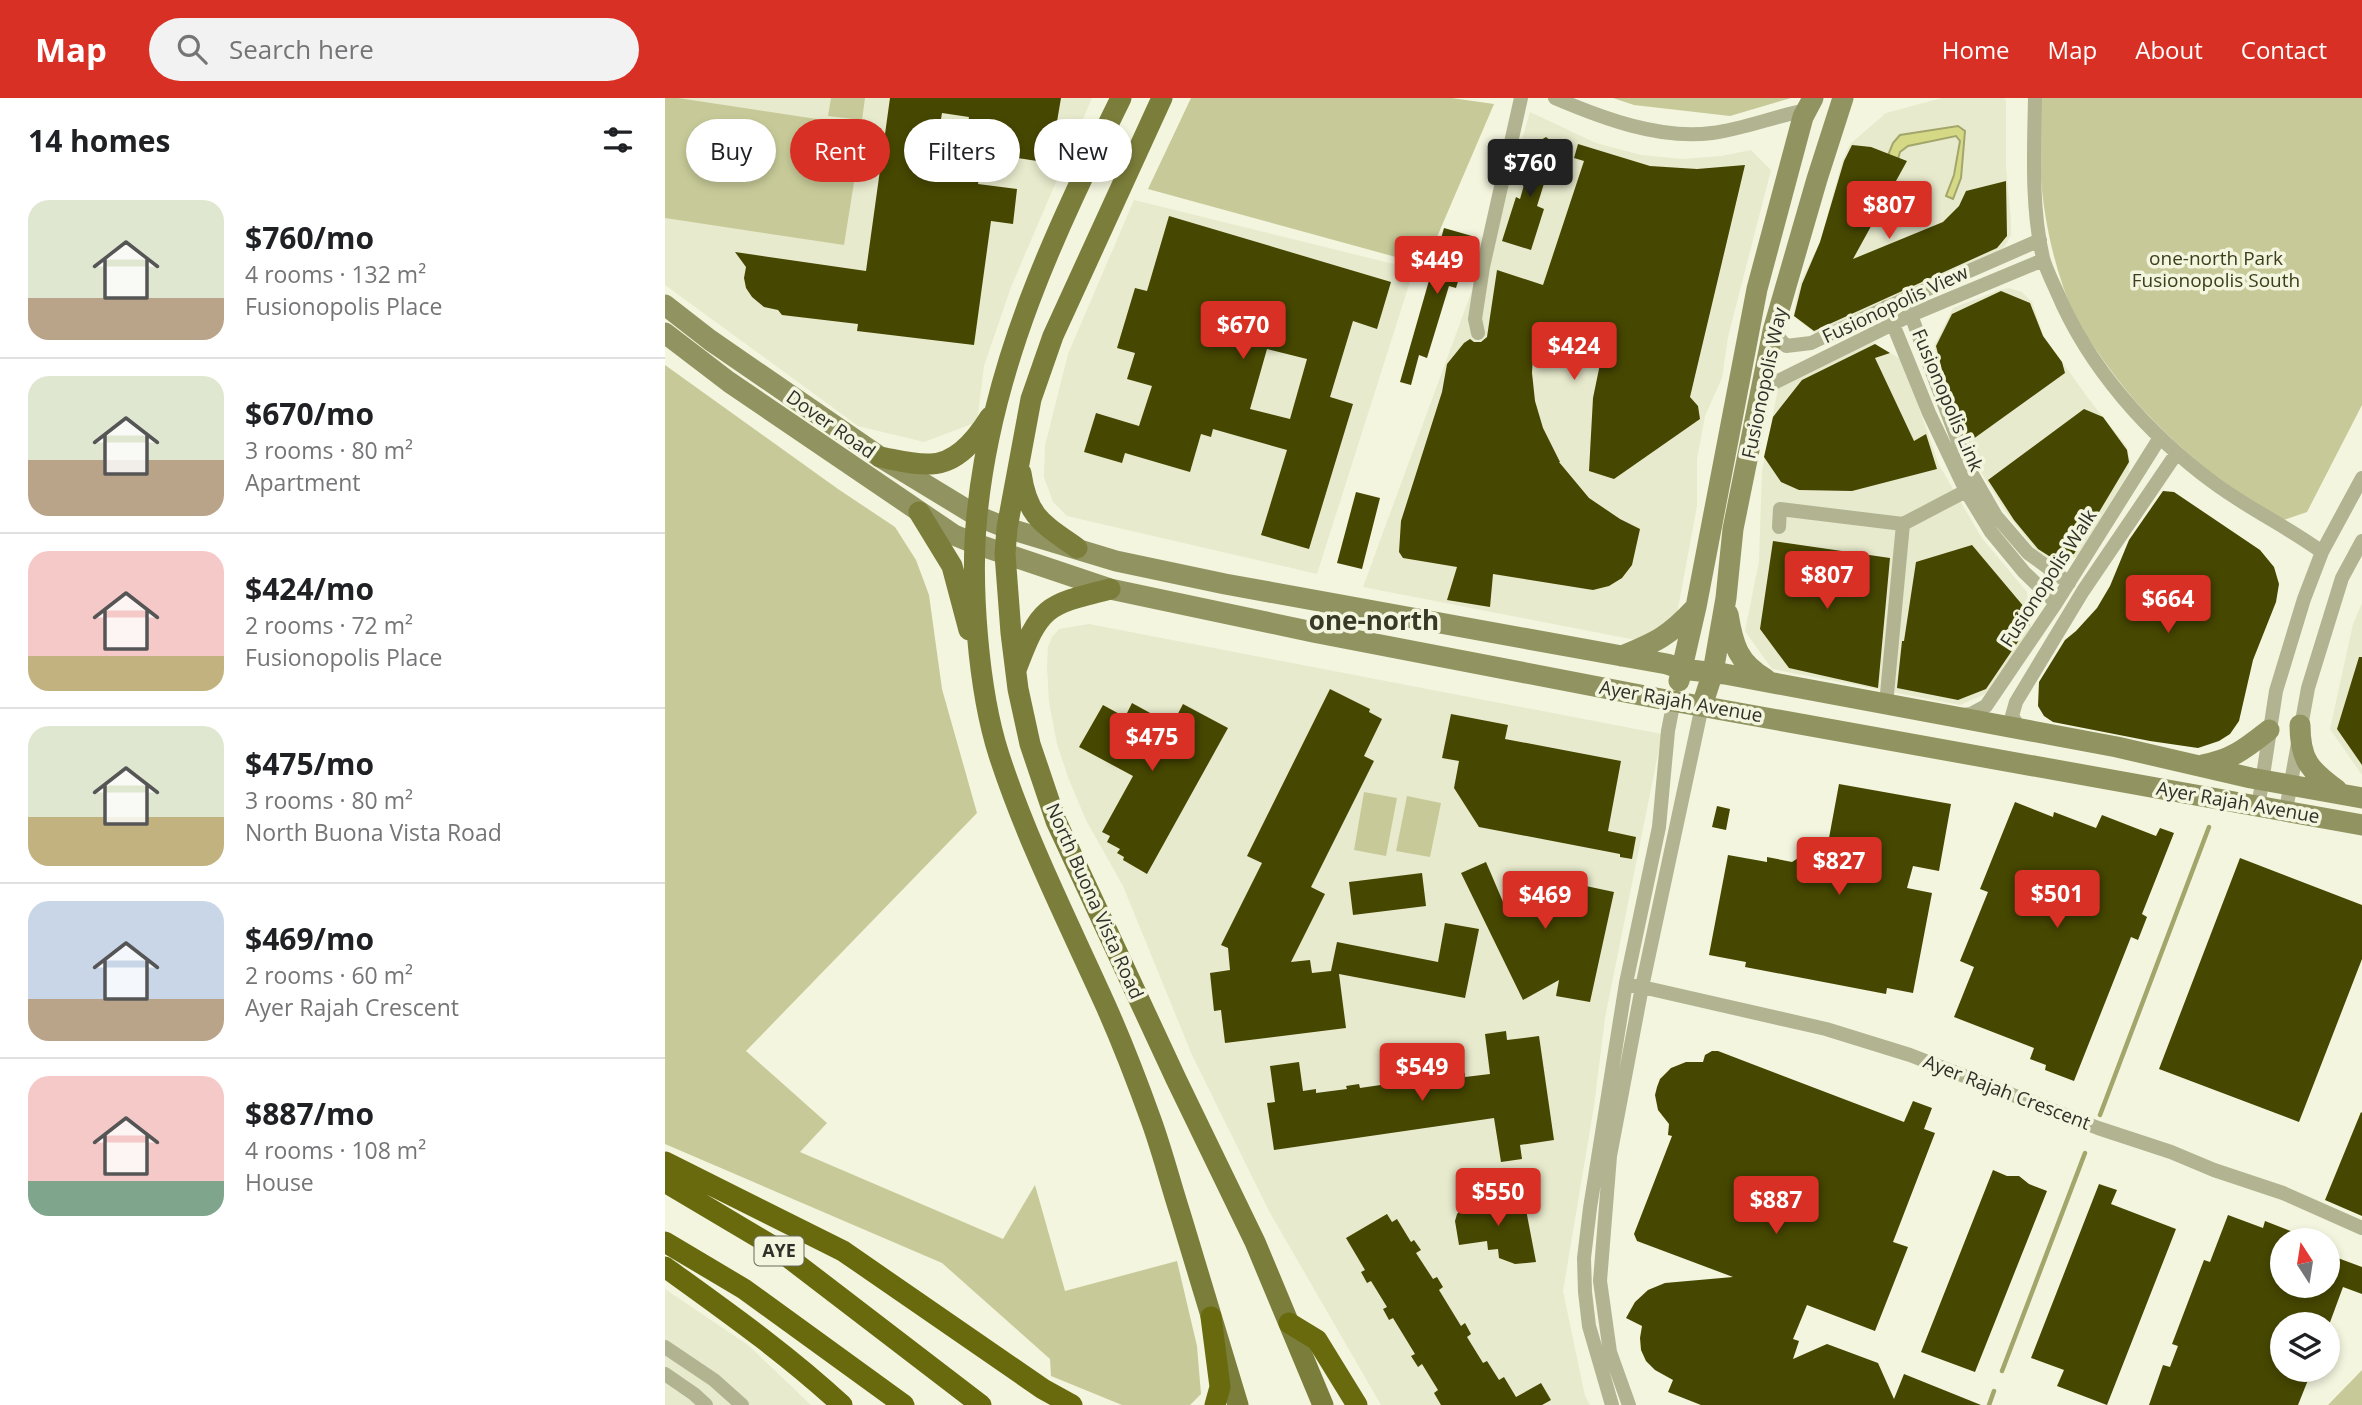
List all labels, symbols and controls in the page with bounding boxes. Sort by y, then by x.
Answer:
search box [149,18,639,81]
text: Map [35,27,107,72]
icon: search [173,30,211,68]
text: Search here [229,31,374,67]
text: Home [1942,33,2010,66]
text: Map [2048,33,2097,66]
text: About [2135,33,2203,66]
text: Contact [2241,33,2327,66]
chip: Buy [686,119,776,182]
chip: Rent [790,119,890,182]
chip: Filters [904,119,1020,182]
chip: New [1034,119,1132,182]
text: 14 homes [28,120,171,161]
icon: filters [599,121,637,159]
pin: $760 [1489,140,1571,199]
text: $760 [1504,146,1556,178]
pin: $807 [1848,181,1930,241]
text: $807 [1863,188,1915,220]
text: $760/mo [245,217,374,258]
icon: home [84,228,168,312]
pin: $449 [1396,236,1478,296]
text: $449 [1411,243,1463,275]
park label: one-north Park Fusionopolis South [2132,245,2300,293]
text: 4 rooms · 132 m² [245,258,426,290]
street label: Fusionopolis View [1818,259,1972,349]
text: Fusionopolis Place [245,290,442,322]
pin: $670 [1202,302,1284,361]
street label: Fusionopolis Way [1735,304,1793,461]
text: $670 [1217,308,1269,340]
pin: $424 [1533,322,1615,382]
street label: Fusionopolis Link [1906,325,1990,475]
text: $424 [1548,329,1600,361]
street label: Dover Road [781,384,881,464]
text: $670/mo [245,393,374,434]
icon: home [84,404,168,488]
text: 3 rooms · 80 m² [245,434,413,466]
text: Apartment [245,466,361,498]
street label: Fusionopolis Walk [1994,504,2102,652]
pin: $807 [1786,552,1868,611]
text: $807 [1801,558,1853,590]
text: $424/mo [245,568,374,609]
pin: $664 [2127,575,2209,635]
icon: home [84,579,168,663]
text: $664 [2142,582,2194,614]
district label: one-north [1309,602,1439,638]
text: 2 rooms · 72 m² [245,609,413,641]
text: Fusionopolis Place [245,641,442,673]
street label: Ayer Rajah Avenue [1597,674,1765,728]
pin: $475 [1111,714,1193,773]
text: $475 [1126,720,1178,752]
text: $475/mo [245,743,374,784]
icon: home [84,754,168,838]
street label: Ayer Rajah Avenue [2154,775,2322,829]
text: 3 rooms · 80 m² [245,784,413,816]
street label: North Buona Vista Road [1040,799,1150,1003]
text: North Buona Vista Road [245,816,502,848]
pin: $827 [1798,838,1880,897]
text: $827 [1813,844,1865,876]
pin: $501 [2016,870,2098,930]
pin: $469 [1504,872,1586,931]
text: $501 [2031,877,2083,909]
text: $469 [1519,878,1571,910]
text: $469/mo [245,918,374,959]
icon: home [84,929,168,1013]
text: 2 rooms · 60 m² [245,959,413,991]
text: Ayer Rajah Crescent [245,991,459,1023]
pin: $549 [1381,1044,1463,1103]
street label: Ayer Rajah Crescent [1920,1048,2094,1136]
text: $549 [1396,1050,1448,1082]
text: $887/mo [245,1093,374,1134]
icon: home [84,1104,168,1188]
text: 4 rooms · 108 m² [245,1134,426,1166]
text: House [245,1166,314,1198]
pin: $550 [1457,1168,1539,1228]
text: $550 [1472,1175,1524,1207]
pin: $887 [1735,1176,1817,1236]
text: $887 [1750,1183,1802,1215]
north arrow [2270,1228,2340,1298]
map controls [2270,1228,2340,1382]
road number: AYE [755,1236,803,1266]
button: layers [2270,1312,2340,1382]

